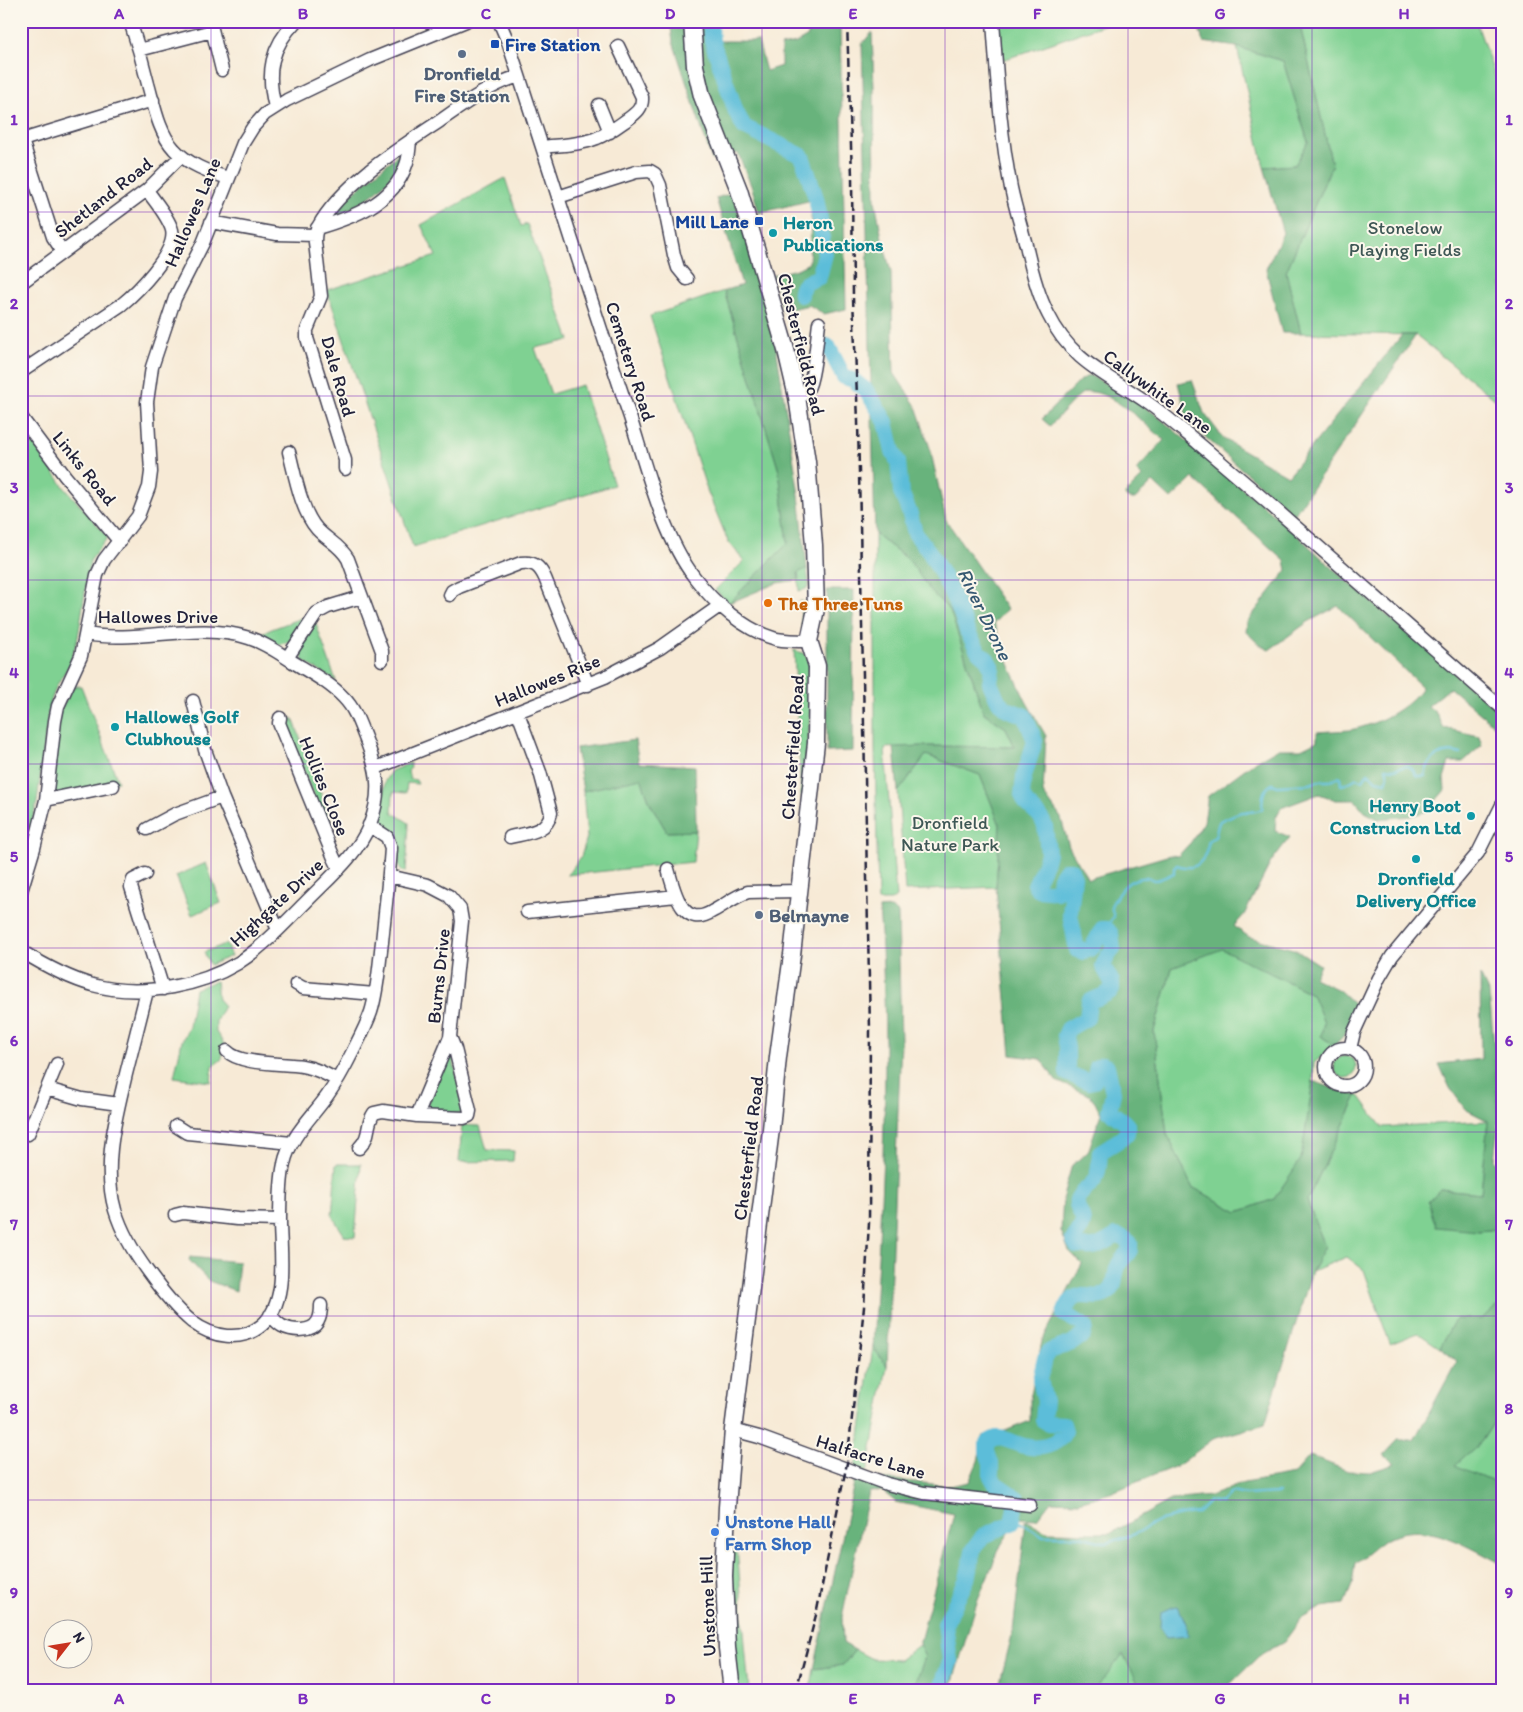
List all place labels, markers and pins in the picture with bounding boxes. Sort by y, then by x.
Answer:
place label: Fire Station [505,33,601,56]
marker: Fire Station [489,38,501,50]
marker: Dronfield Fire Station [456,48,468,60]
place label: Dronfield Fire Station [414,62,510,107]
place label: Mill Lane [675,210,749,233]
place label: Heron Publications [783,211,884,256]
marker: Mill Lane [753,215,765,227]
marker: Heron Publications [767,227,779,239]
place label: The Three Tuns [777,592,903,615]
marker: The Three Tuns [762,597,774,609]
place label: Hallowes Golf Clubhouse [125,705,239,750]
marker: Hallowes Golf Clubhouse [109,721,121,733]
place label: Henry Boot Construcion Ltd [1330,794,1462,839]
marker: Henry Boot Construcion Ltd [1465,810,1477,822]
marker: Dronfield Delivery Office [1410,853,1422,865]
place label: Dronfield Delivery Office [1356,867,1476,912]
place label: Belmayne [769,904,849,927]
marker: Belmayne [753,909,765,921]
place label: Unstone Hall Farm Shop [725,1510,832,1555]
marker: Unstone Hall Farm Shop [709,1526,721,1538]

